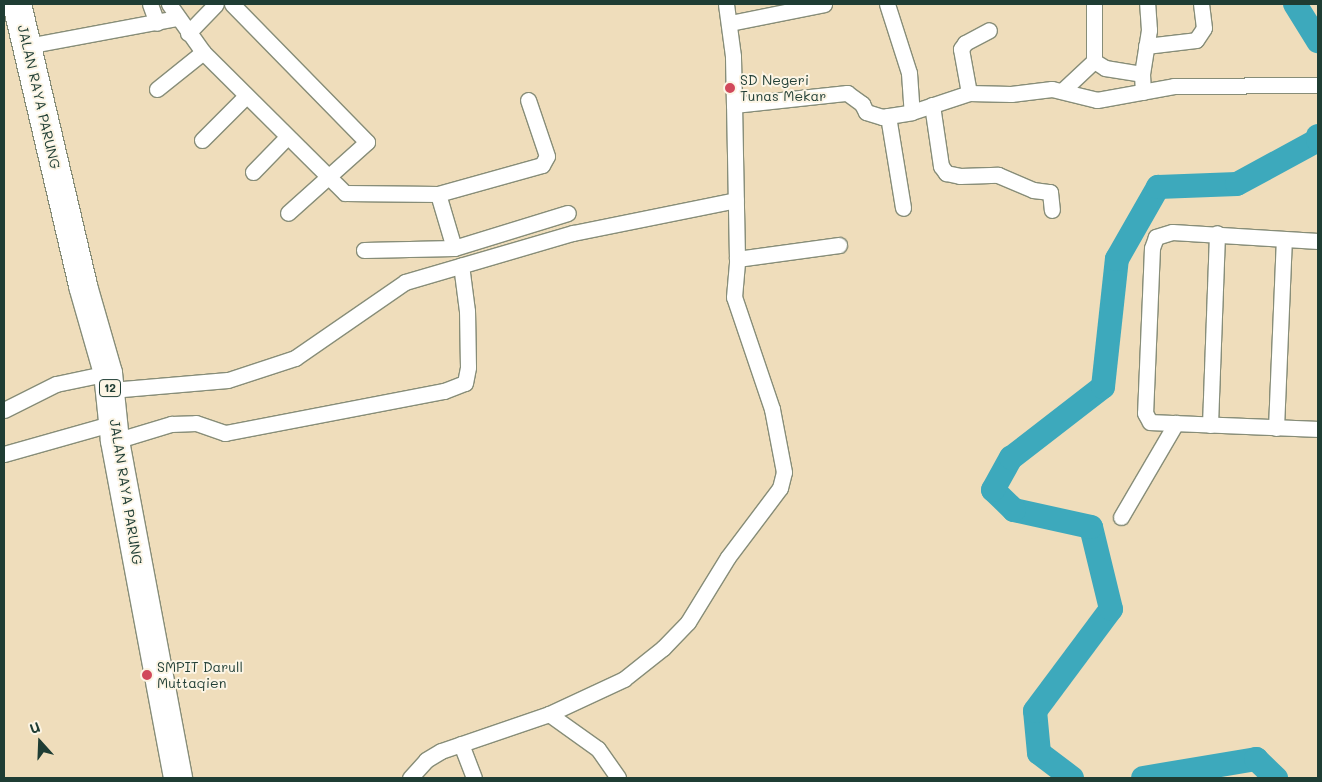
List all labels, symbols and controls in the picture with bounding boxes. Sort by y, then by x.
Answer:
street label: JALAN RAYA PARUNG [14,23,64,171]
place label: SD Negeri Tunas Mekar [740,72,826,104]
marker: SD Negeri Tunas Mekar [724,82,736,94]
road number: 12 [99,378,121,398]
street label: JALAN RAYA PARUNG [106,418,146,566]
place label: SMPIT Darull Muttaqien [157,659,243,692]
marker: SMPIT Darull Muttaqien [141,669,153,681]
north arrow [15,717,65,767]
text: U [27,717,43,738]

